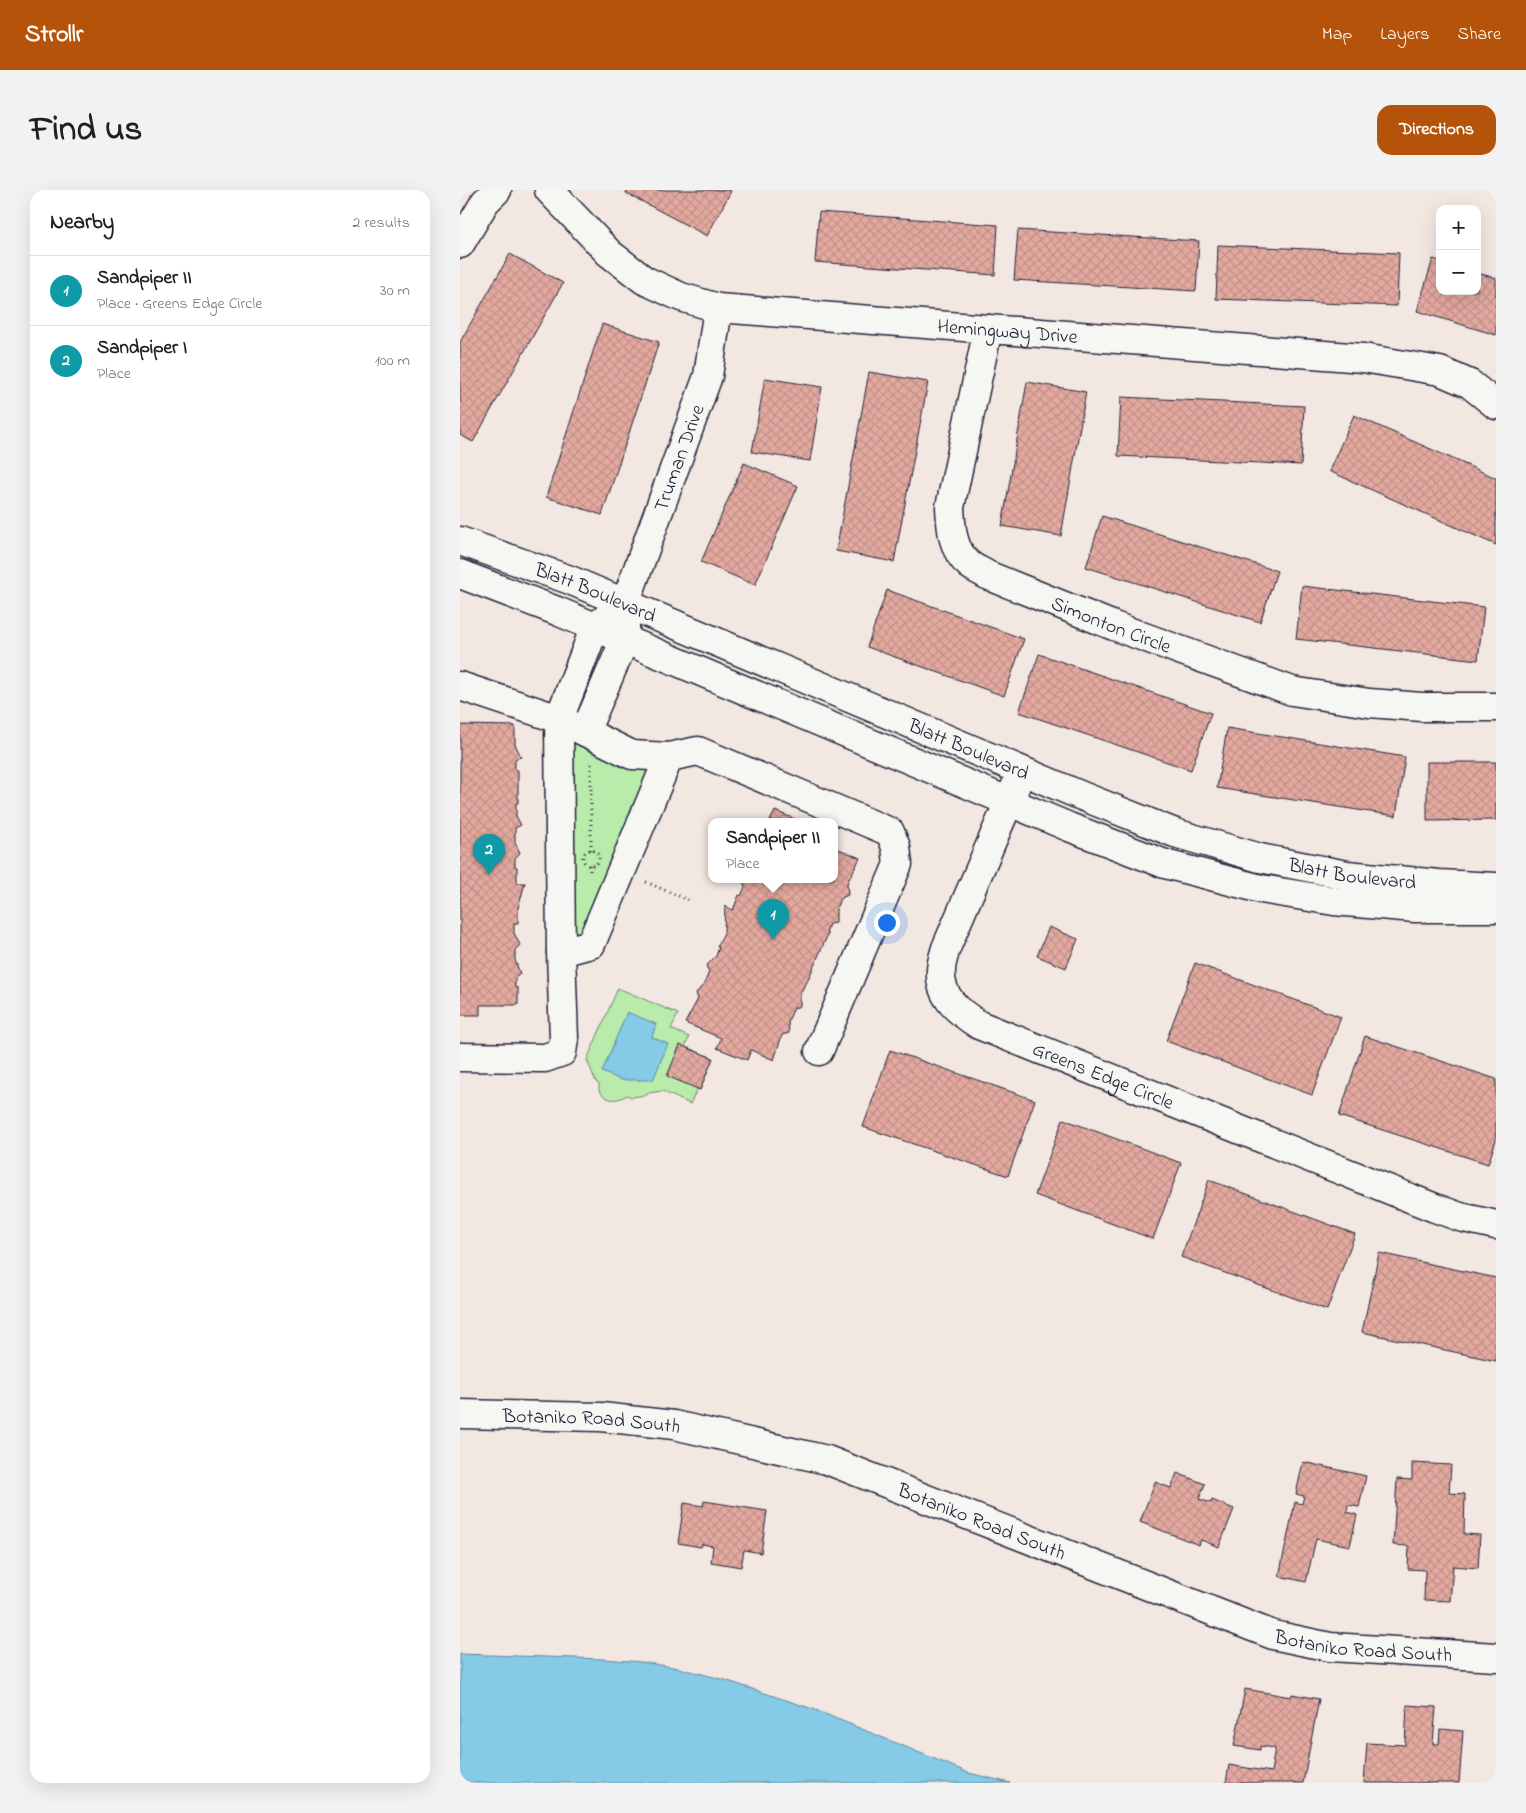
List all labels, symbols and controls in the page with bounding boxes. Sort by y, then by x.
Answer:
text: Strollr [25,18,83,53]
text: Map [1322,22,1352,48]
text: Layers [1380,22,1430,48]
text: Share [1458,22,1501,48]
text: Find us [30,105,142,156]
button: Directions [1377,105,1496,155]
map controls [1436,205,1481,295]
button: + [1436,205,1481,250]
text: Nearby [50,208,114,238]
text: 2 results [352,211,410,235]
button: − [1436,250,1481,295]
text: Sandpiper II [97,265,192,292]
text: 1 [63,279,69,303]
text: 30 m [380,279,410,303]
text: Place · Greens Edge Circle [97,292,262,316]
street label: Hemingway Drive [936,313,1079,353]
text: Sandpiper I [97,335,187,362]
text: 2 [62,349,70,373]
text: 100 m [375,349,410,373]
text: Place [97,362,131,386]
street label: Truman Drive [648,401,713,516]
street label: Blatt Boulevard [529,556,660,632]
street label: Simonton Circle [1046,590,1175,663]
street label: Blatt Boulevard [902,712,1033,789]
popup [708,818,838,883]
text: Sandpiper II [726,825,820,852]
pin: 2 [473,834,505,875]
text: Place [726,852,760,876]
street label: Blatt Boulevard [1285,852,1417,899]
pin: 1 [757,899,789,940]
your location [874,910,900,936]
street label: Greens Edge Circle [1028,1036,1178,1119]
street label: Botaniko Road South [501,1403,683,1443]
street label: Botaniko Road South [892,1477,1070,1569]
street label: Botaniko Road South [1271,1624,1453,1671]

